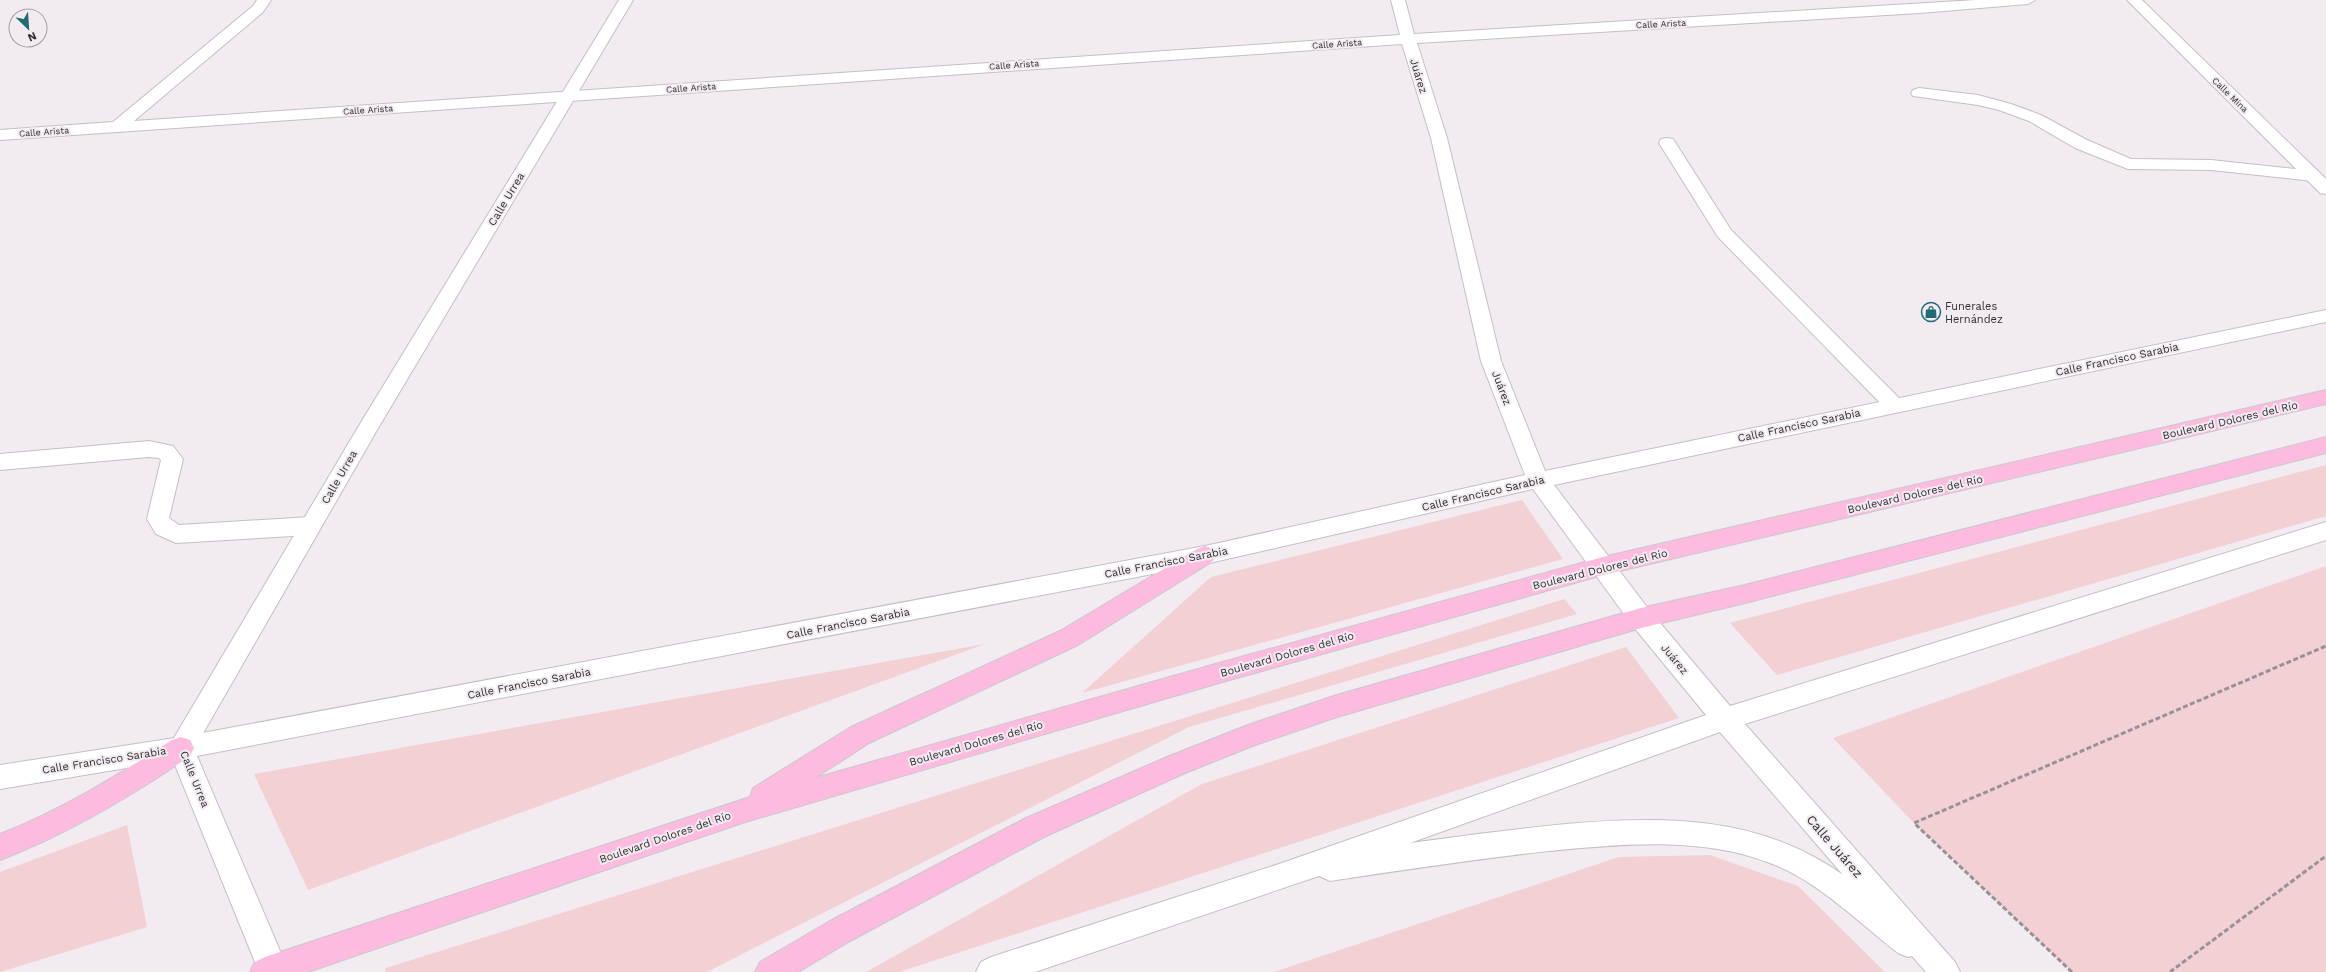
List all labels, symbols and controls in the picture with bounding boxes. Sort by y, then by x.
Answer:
north arrow [8,8,48,48]
street label: Calle Arista [1636,18,1686,30]
text: N [26,29,38,44]
street label: Calle Arista [1312,37,1362,51]
street label: Juárez [1407,57,1430,95]
street label: Calle Arista [989,58,1039,72]
street label: Calle Mina [2210,75,2250,115]
street label: Calle Arista [666,81,716,95]
street label: Calle Arista [343,103,393,117]
street label: Calle Arista [19,125,69,139]
street label: Calle Urrea [485,170,527,228]
place label: Funerales Hernández [1945,300,2003,326]
shop icon: Funerales Hernández [1920,301,1942,323]
street label: Calle Francisco Sarabia [2054,340,2180,379]
street label: Juárez [1489,369,1514,407]
street label: Boulevard Dolores del Río [2161,399,2299,442]
street label: Calle Francisco Sarabia [1736,406,1862,445]
street label: Calle Urrea [319,448,360,506]
street label: Calle Francisco Sarabia [1421,473,1546,514]
street label: Boulevard Dolores del Río [1846,473,1984,516]
street label: Calle Francisco Sarabia [1103,544,1229,581]
street label: Boulevard Dolores del Río [1531,546,1669,593]
street label: Calle Francisco Sarabia [785,605,911,642]
street label: Boulevard Dolores del Río [1219,629,1355,680]
street label: Juárez [1658,641,1691,677]
street label: Calle Francisco Sarabia [466,665,592,702]
street label: Boulevard Dolores del Río [908,718,1044,769]
street label: Calle Francisco Sarabia [41,744,167,777]
street label: Calle Urrea [177,749,212,809]
street label: Boulevard Dolores del Río [598,809,733,866]
street label: Calle Juárez [1803,812,1866,881]

